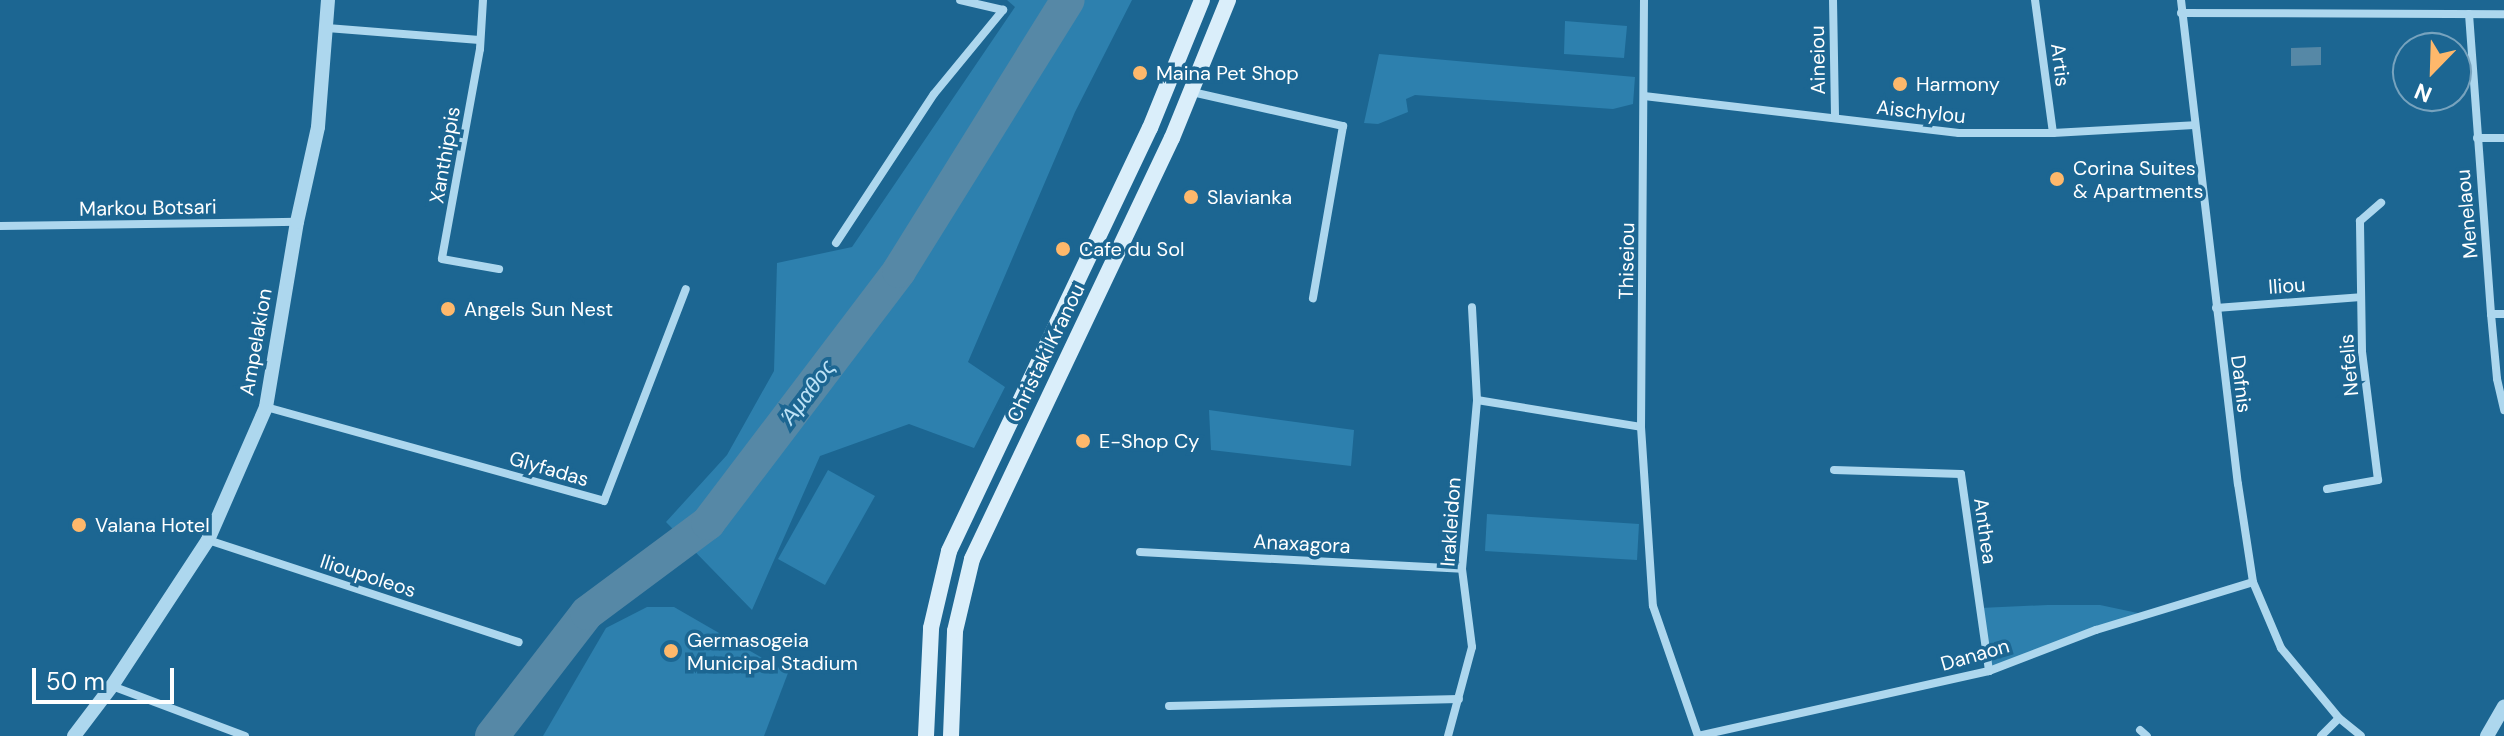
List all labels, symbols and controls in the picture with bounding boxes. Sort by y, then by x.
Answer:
street label: Aineiou [1805,25,1831,95]
north arrow [2392,32,2472,112]
street label: Artis [2045,42,2075,88]
place label: Maina Pet Shop [1156,61,1299,85]
marker: Maina Pet Shop [1131,64,1149,82]
place label: Harmony [1916,72,2000,96]
marker: Harmony [1891,75,1909,93]
text: N [2410,76,2436,109]
street label: Aischylou [1875,95,1967,129]
street label: Xanthippis [425,105,465,205]
place label: Corina Suites & Apartments [2073,156,2203,203]
street label: Menelaou [2451,168,2483,260]
marker: Corina Suites & Apartments [2048,170,2066,188]
place label: Slavianka [1207,185,1292,209]
marker: Slavianka [1182,188,1200,206]
street label: Markou Botsari [79,195,217,221]
street label: Thiseiou [1614,222,1640,300]
place label: Cafe du Sol [1079,237,1185,261]
marker: Cafe du Sol [1054,240,1072,258]
street label: Iliou [2268,273,2306,299]
street label: Christaki Kranou [1002,280,1090,426]
street label: Ampelakion [235,286,277,398]
place label: Angels Sun Nest [464,297,613,321]
marker: Angels Sun Nest [439,300,457,318]
street label: Nefelis [2334,333,2364,397]
water label: Άμαθος [775,354,841,430]
street label: Dafnis [2226,354,2256,414]
place label: E-Shop Cy [1099,429,1199,453]
marker: E-Shop Cy [1074,432,1092,450]
street label: Glyfadas [507,446,591,492]
street label: Irakleidon [1436,477,1466,567]
street label: Anthea [1969,496,2001,566]
place label: Valana Hotel [95,513,210,537]
marker: Valana Hotel [70,516,88,534]
street label: Anaxagora [1253,529,1351,559]
street label: Ilioupoleos [317,549,419,603]
place label: Germasogeia Municipal Stadium [687,628,858,675]
street label: Danaon [1938,634,2012,676]
marker: Germasogeia Municipal Stadium [662,642,680,660]
scale bar [36,652,178,702]
text: 50 m [46,666,105,697]

